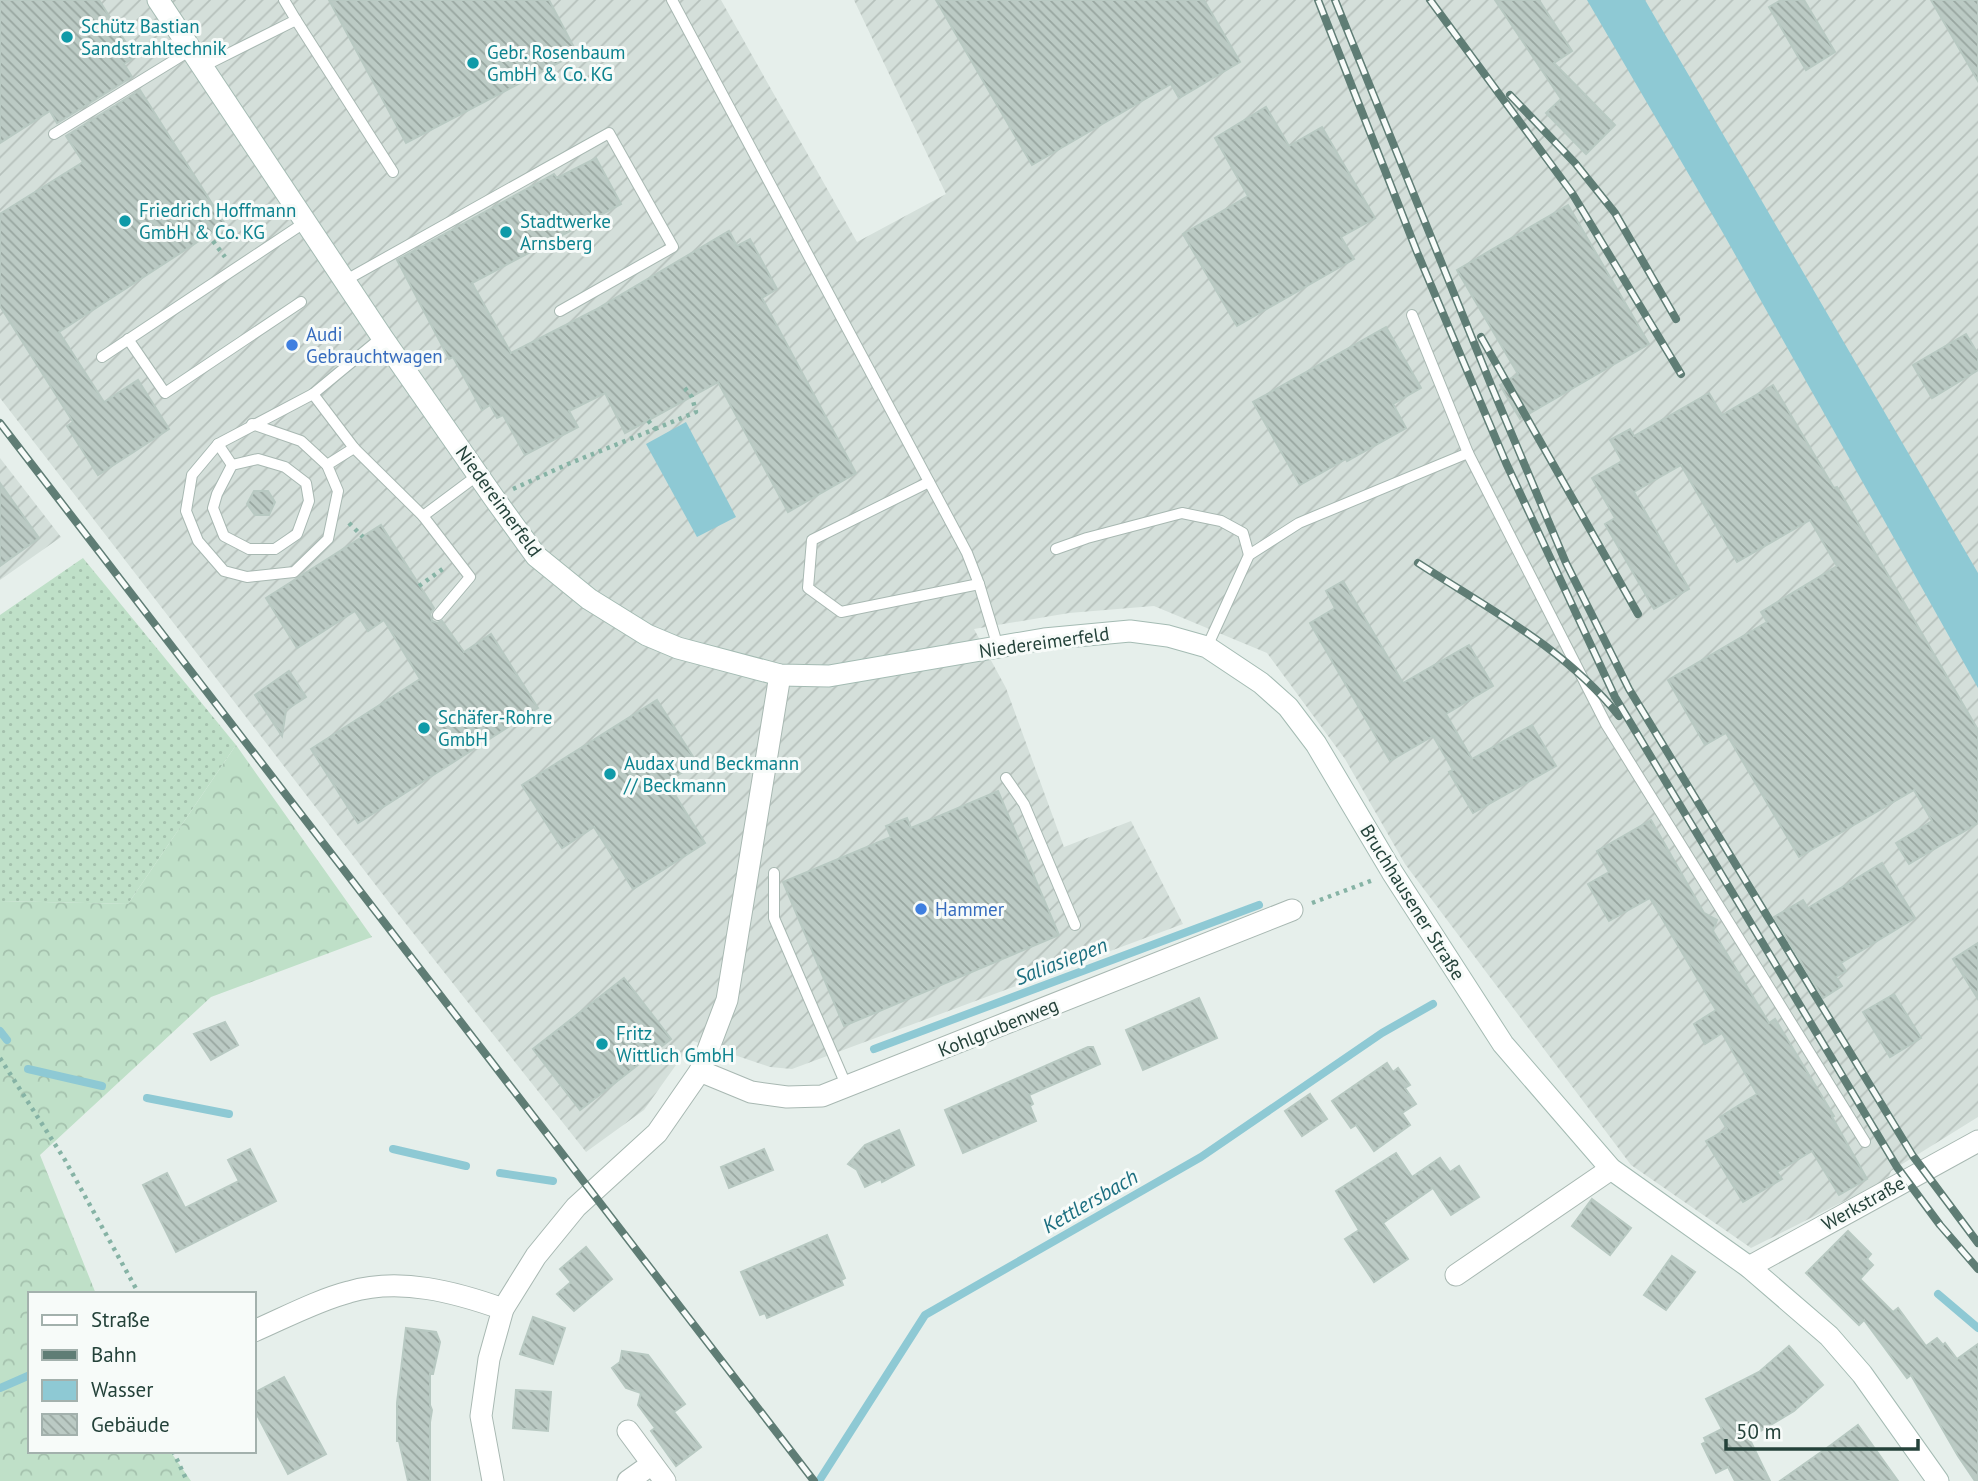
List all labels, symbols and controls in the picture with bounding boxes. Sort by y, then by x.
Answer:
place label: Schütz Bastian Sandstrahltechnik [81,14,227,60]
marker: Schütz Bastian Sandstrahltechnik [59,29,75,45]
place label: Gebr. Rosenbaum GmbH & Co. KG [487,40,626,86]
marker: Gebr. Rosenbaum GmbH & Co. KG [465,55,481,71]
place label: Friedrich Hoffmann GmbH & Co. KG [139,198,296,244]
place label: Stadtwerke Arnsberg [520,209,611,255]
marker: Friedrich Hoffmann GmbH & Co. KG [117,213,133,229]
marker: Stadtwerke Arnsberg [498,224,514,240]
place label: Audi Gebrauchtwagen [306,322,443,368]
marker: Audi Gebrauchtwagen [284,337,300,353]
street label: Niedereimerfeld [451,441,547,561]
street label: Niedereimerfeld [977,621,1111,663]
place label: Schäfer-Rohre GmbH [438,705,552,751]
marker: Schäfer-Rohre GmbH [416,720,432,736]
place label: Audax und Beckmann // Beckmann [623,751,799,797]
marker: Audax und Beckmann // Beckmann [602,766,618,782]
street label: Bruchhausener Straße [1355,820,1471,984]
place label: Hammer [935,897,1005,921]
marker: Hammer [913,901,929,917]
water label: Saliasiepen [1011,931,1111,991]
street label: Kohlgrubenweg [934,992,1062,1062]
place label: Fritz Wittlich GmbH [616,1021,734,1067]
marker: Fritz Wittlich GmbH [594,1036,610,1052]
water label: Kettlersbach [1037,1163,1143,1239]
street label: Werkstraße [1817,1170,1909,1236]
legend [28,1292,256,1453]
text: Straße [91,1306,150,1333]
text: Bahn [91,1341,137,1368]
text: Wasser [91,1376,153,1403]
scale bar [1726,1408,1918,1452]
text: Gebäude [91,1411,170,1438]
text: 50 m [1736,1418,1782,1445]

